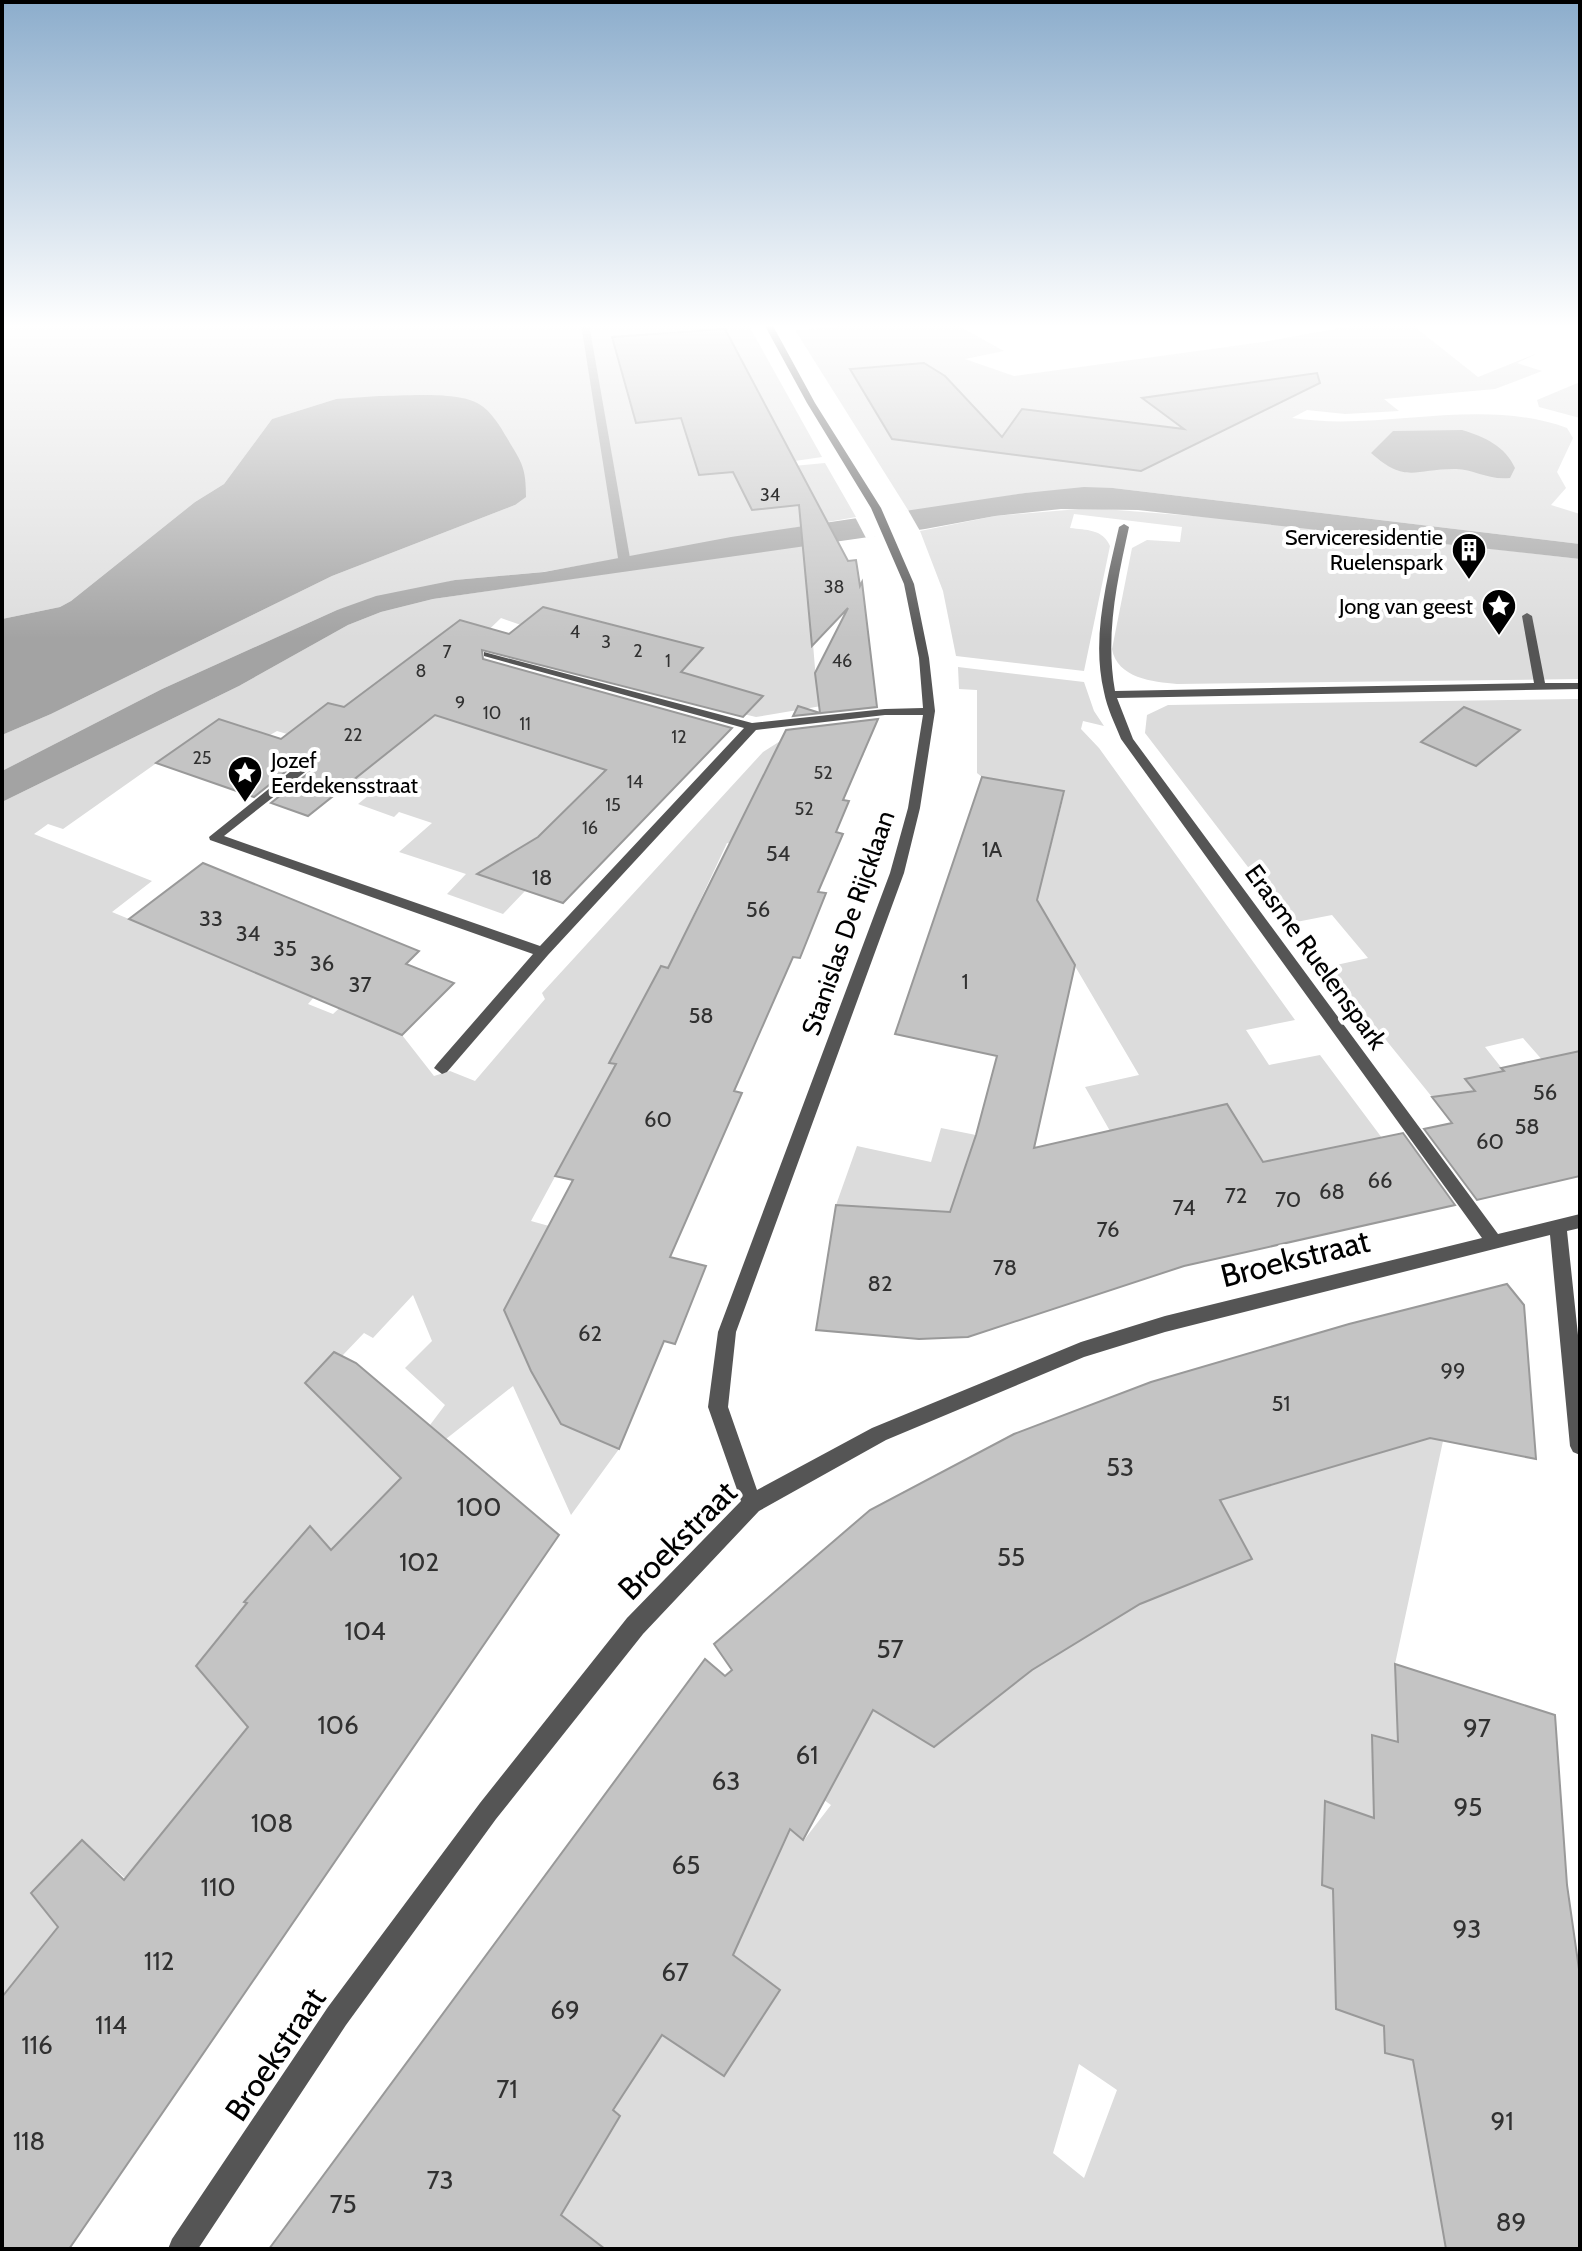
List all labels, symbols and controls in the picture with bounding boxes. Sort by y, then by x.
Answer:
house number: 34 [760,484,780,506]
place label: Serviceresidentie Ruelenspark [1285,524,1443,576]
building icon: Serviceresidentie Ruelenspark [1450,531,1488,581]
house number: 38 [824,576,844,598]
place icon: Jong van geest [1480,587,1518,637]
place label: Jong van geest [1338,593,1474,620]
house number: 4 [570,621,580,643]
house number: 3 [601,631,611,653]
house number: 2 [633,640,643,662]
house number: 7 [442,641,452,663]
house number: 1 [665,650,671,672]
house number: 46 [832,650,852,672]
house number: 8 [416,660,426,682]
house number: 9 [455,692,465,714]
house number: 10 [483,702,501,724]
house number: 11 [519,713,531,735]
house number: 22 [344,724,362,746]
house number: 12 [671,726,687,748]
house number: 25 [192,747,212,769]
place label: Jozef Eerdekensstraat [270,747,419,799]
place icon: Jozef Eerdekensstraat [226,754,264,804]
house number: 52 [813,762,833,784]
house number: 14 [627,771,643,793]
house number: 15 [605,794,621,816]
house number: 52 [794,798,814,820]
street label: Stanislas De Rijcklaan [795,806,901,1040]
house number: 16 [582,817,598,839]
house number: 1A [982,836,1003,863]
house number: 54 [766,840,791,867]
street label: Erasme Ruelenspark [1238,858,1394,1056]
house number: 18 [532,864,552,891]
house number: 56 [746,896,770,923]
house number: 33 [199,905,223,932]
house number: 34 [236,920,261,947]
house number: 35 [273,935,297,962]
house number: 36 [310,950,334,977]
house number: 1 [961,968,969,995]
house number: 37 [349,971,371,998]
house number: 58 [688,1002,714,1029]
house number: 56 [1533,1079,1557,1106]
house number: 60 [644,1106,672,1133]
house number: 58 [1514,1113,1540,1140]
house number: 60 [1476,1128,1504,1155]
house number: 66 [1368,1167,1393,1194]
house number: 68 [1319,1178,1345,1205]
house number: 72 [1225,1182,1247,1209]
house number: 70 [1275,1186,1301,1213]
house number: 74 [1172,1194,1196,1221]
house number: 76 [1096,1216,1120,1243]
street label: Broekstraat [1217,1221,1374,1295]
house number: 78 [993,1254,1017,1281]
house number: 82 [868,1270,892,1297]
house number: 62 [578,1320,602,1347]
house number: 99 [1441,1357,1466,1384]
house number: 51 [1271,1390,1291,1417]
house number: 53 [1106,1451,1134,1483]
street label: Broekstraat [609,1472,745,1608]
house number: 100 [457,1491,501,1523]
house number: 55 [997,1541,1025,1573]
house number: 102 [399,1546,439,1578]
house number: 104 [344,1615,386,1647]
house number: 57 [876,1633,904,1665]
house number: 106 [317,1709,359,1741]
house number: 97 [1463,1712,1491,1744]
house number: 61 [795,1739,819,1771]
house number: 63 [712,1765,740,1797]
house number: 95 [1454,1791,1482,1823]
house number: 108 [251,1807,293,1839]
house number: 65 [672,1849,700,1881]
house number: 110 [200,1871,236,1903]
house number: 93 [1453,1913,1481,1945]
house number: 112 [144,1945,174,1977]
house number: 67 [661,1956,689,1988]
street label: Broekstraat [216,1980,334,2128]
house number: 69 [550,1994,580,2026]
house number: 114 [95,2009,127,2041]
house number: 116 [21,2029,53,2061]
house number: 71 [496,2073,518,2105]
house number: 91 [1490,2105,1514,2137]
house number: 118 [13,2125,45,2157]
house number: 73 [426,2164,454,2196]
house number: 75 [329,2188,357,2220]
house number: 89 [1496,2206,1526,2238]

